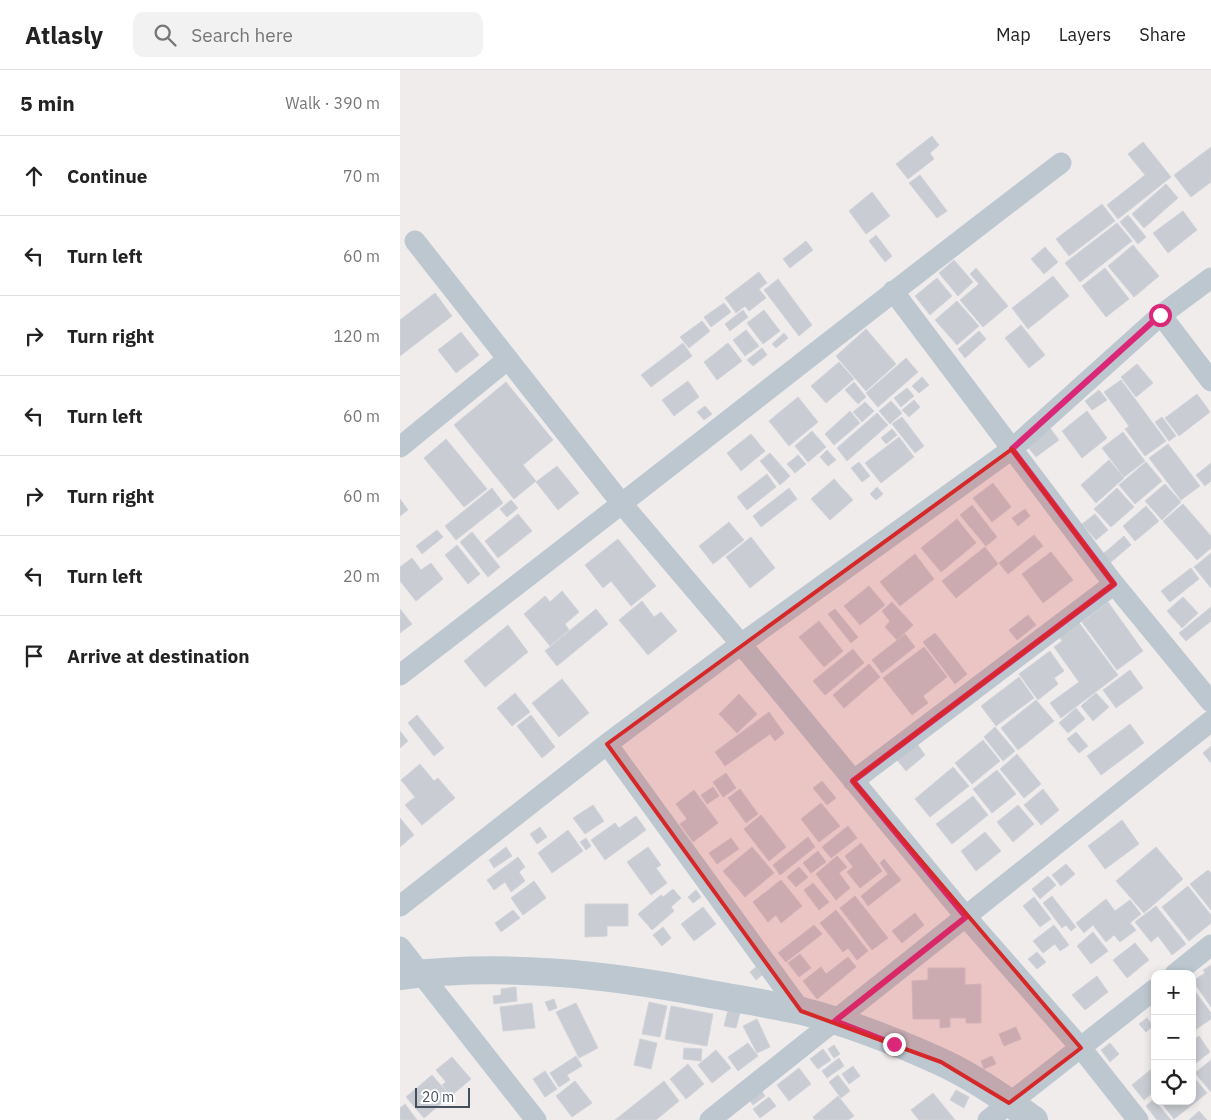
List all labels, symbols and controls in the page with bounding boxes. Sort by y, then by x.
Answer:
search box [133,12,483,57]
text: Atlasly [25,19,103,51]
icon: search [151,21,179,49]
text: Search here [191,23,293,47]
text: Map [996,23,1031,46]
text: Layers [1059,23,1111,46]
text: Share [1139,23,1186,46]
text: 5 min [20,89,75,117]
text: Walk · 390 m [285,93,380,113]
icon: ahead [20,162,48,190]
text: Continue [67,164,147,188]
text: 70 m [343,166,380,186]
icon: left [20,242,48,270]
text: Turn left [67,244,143,268]
text: 60 m [343,246,380,266]
route start [1149,304,1172,327]
icon: right [20,322,48,350]
text: Turn right [67,324,154,348]
text: 120 m [333,326,380,346]
icon: left [20,402,48,430]
text: Turn left [67,404,143,428]
text: 60 m [343,406,380,426]
icon: right [20,482,48,510]
text: Turn right [67,484,154,508]
text: 60 m [343,486,380,506]
icon: left [20,562,48,590]
text: Turn left [67,564,143,588]
text: 20 m [343,566,380,586]
icon: arrive [20,642,48,670]
text: Arrive at destination [67,644,250,668]
map controls [1151,970,1196,1105]
button: + [1151,970,1196,1015]
button: − [1151,1015,1196,1060]
route end [883,1033,906,1056]
button: locate [1151,1060,1196,1105]
scale bar [415,1085,470,1108]
text: 20 m [422,1088,454,1106]

